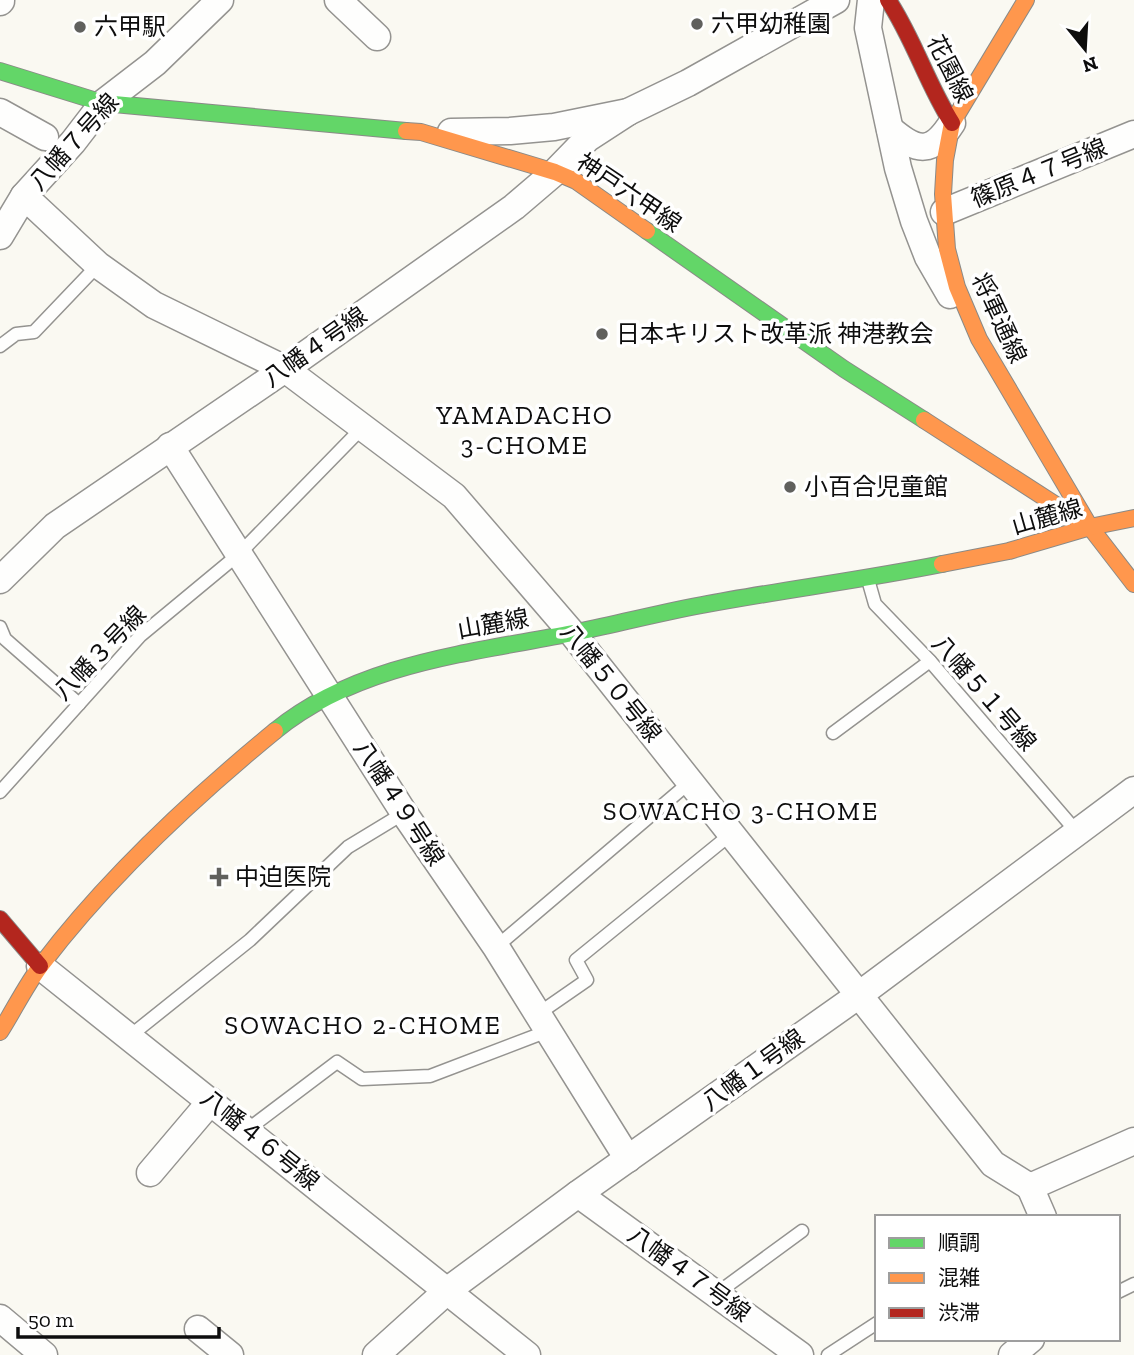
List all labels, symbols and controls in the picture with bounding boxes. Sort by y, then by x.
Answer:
place label: 六甲幼稚園 [711,9,831,38]
place label: 六甲駅 [94,12,166,41]
north arrow [1050,14,1120,84]
marker: 六甲幼稚園 [689,16,705,32]
marker: 六甲駅 [72,19,88,35]
street label: 花園線 [921,30,980,107]
text: N [1080,52,1101,78]
street label: 八幡７号線 [23,87,125,196]
street label: 篠原４７号線 [967,132,1111,213]
street label: 神戸六甲線 [571,147,687,238]
street label: 将軍通線 [966,268,1033,367]
street label: 八幡４号線 [257,300,372,393]
place label: 日本キリスト改革派 神港教会 [616,319,933,348]
marker: 日本キリスト改革派 神港教会 [594,326,610,342]
district label: YAMADACHO 3-CHOME [435,399,614,461]
place label: 小百合児童館 [804,472,948,501]
marker: 小百合児童館 [782,479,798,495]
street label: 山麓線 [1008,493,1085,540]
street label: 八幡３号線 [48,599,152,706]
street label: 山麓線 [455,603,531,644]
street label: 八幡５０号線 [555,618,668,748]
street label: 八幡５１号線 [926,629,1043,757]
street label: 八幡４９号線 [348,734,451,871]
district label: SOWACHO 3-CHOME [603,795,879,827]
place label: 中迫医院 [235,862,331,891]
marker: 中迫医院 [209,867,229,887]
district label: SOWACHO 2-CHOME [224,1009,502,1041]
street label: 八幡１号線 [696,1023,810,1117]
street label: 八幡４６号線 [195,1083,325,1196]
legend [875,1215,1120,1341]
street label: 八幡４７号線 [623,1220,756,1328]
text: 順調 [938,1230,980,1255]
text: 混雑 [938,1265,980,1290]
scale bar [18,1296,219,1340]
text: 渋滞 [938,1300,980,1325]
text: 50 m [28,1307,74,1332]

